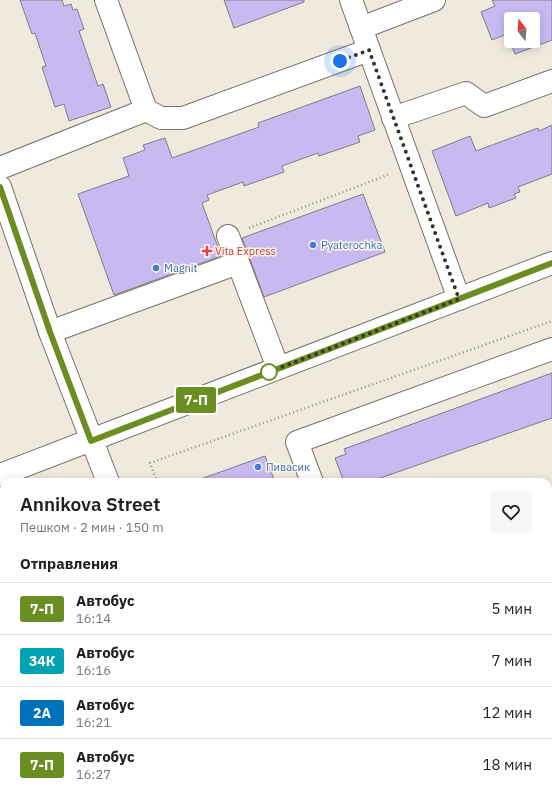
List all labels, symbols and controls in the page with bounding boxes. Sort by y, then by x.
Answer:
north arrow [504,12,540,48]
map controls [504,12,540,48]
your location [330,51,350,71]
place label: Pyaterochka [321,238,382,252]
marker: Pyaterochka [308,240,318,250]
place label: Vita Express [215,244,276,258]
marker: Vita Express [202,246,212,256]
place label: Magnit [164,261,198,275]
marker: Magnit [151,263,161,273]
unlabelled marker [260,363,278,381]
line badge: 7-П [173,387,219,413]
text: 7-П [184,391,208,409]
place label: Пивасик [266,460,310,474]
marker: Пивасик [253,462,263,472]
button: heart [490,491,532,533]
text: Annikova Street [20,492,160,516]
text: Пешком · 2 мин · 150 m [20,519,164,536]
text: Отправления [20,554,118,573]
text: Автобус [76,591,135,610]
text: 5 мин [491,599,532,618]
text: 7-П [30,600,54,618]
text: 16:14 [76,610,111,627]
text: Автобус [76,643,135,662]
text: 7 мин [491,651,532,670]
text: 34К [29,652,55,670]
text: 16:16 [76,662,111,679]
text: Автобус [76,695,135,714]
text: 12 мин [482,703,532,722]
text: 2А [33,704,51,722]
text: 16:21 [76,714,111,731]
text: Автобус [76,747,135,766]
text: 18 мин [482,755,532,774]
text: 7-П [30,756,54,774]
text: 16:27 [76,766,111,783]

